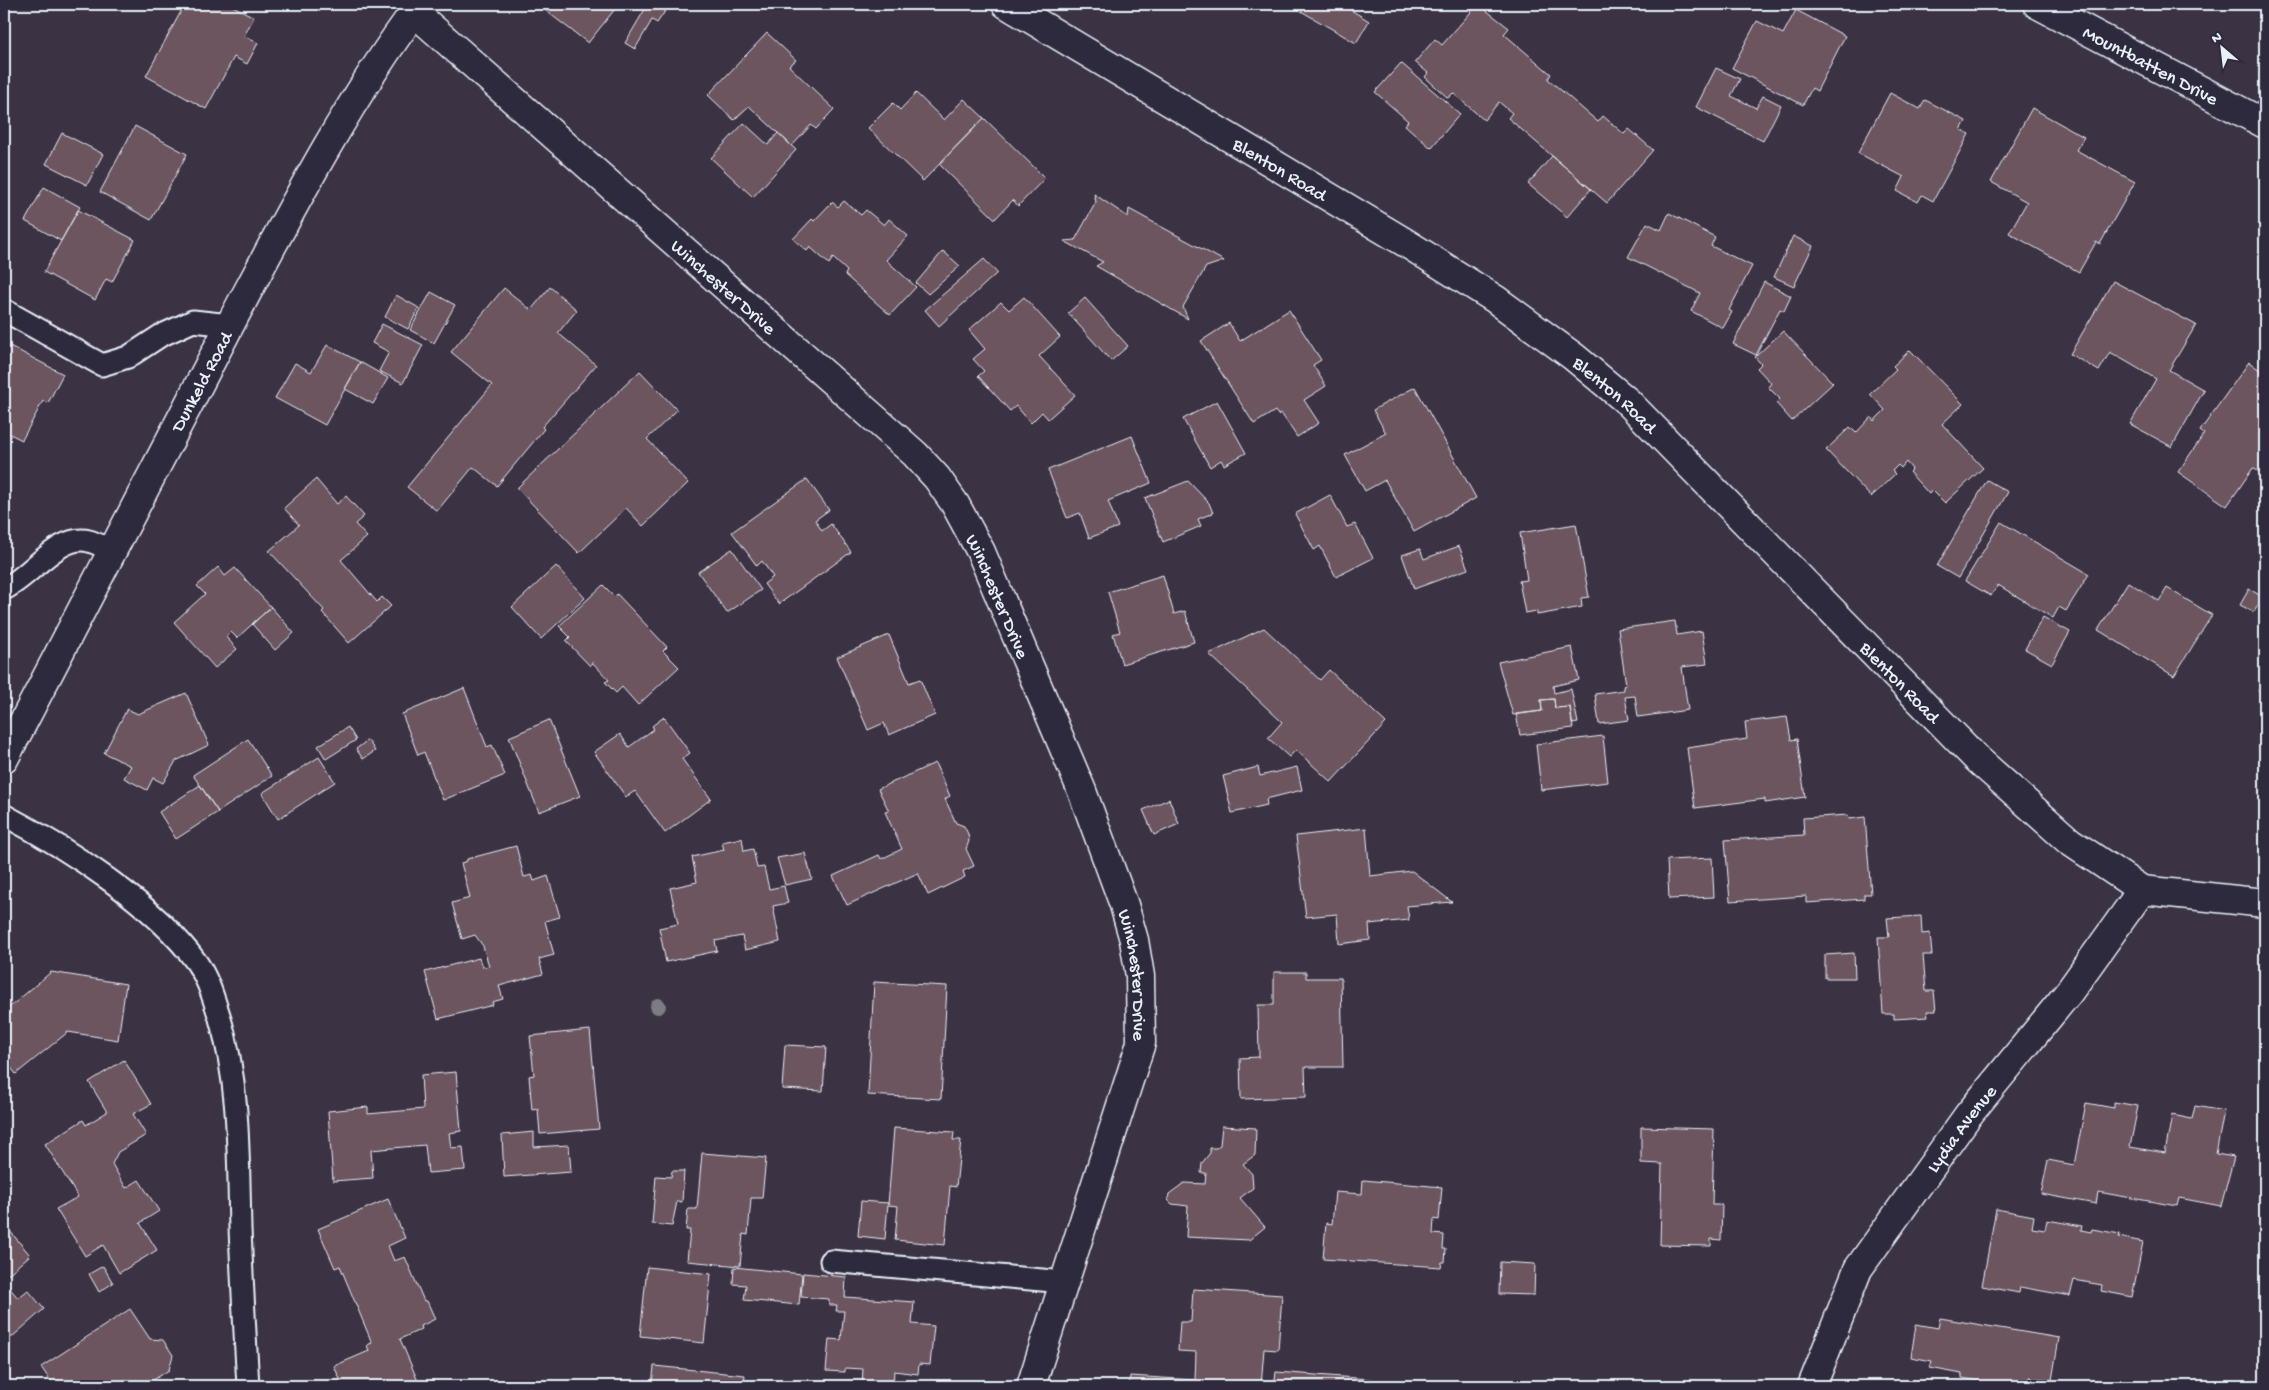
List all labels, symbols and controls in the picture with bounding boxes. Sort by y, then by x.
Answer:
street label: Mountbatten Drive [2078,22,2221,112]
north arrow [2196,22,2246,72]
text: N [2209,29,2225,48]
street label: Blenton Road [1227,134,1332,209]
street label: Winchester Drive [665,236,780,341]
street label: Dunkeld Road [167,327,240,438]
street label: Blenton Road [1566,352,1662,441]
street label: Winchester Drive [959,531,1033,663]
street label: Blenton Road [1853,637,1945,731]
street label: Winchester Drive [1111,907,1149,1041]
street label: Lydia Avenue [1923,1081,2003,1178]

